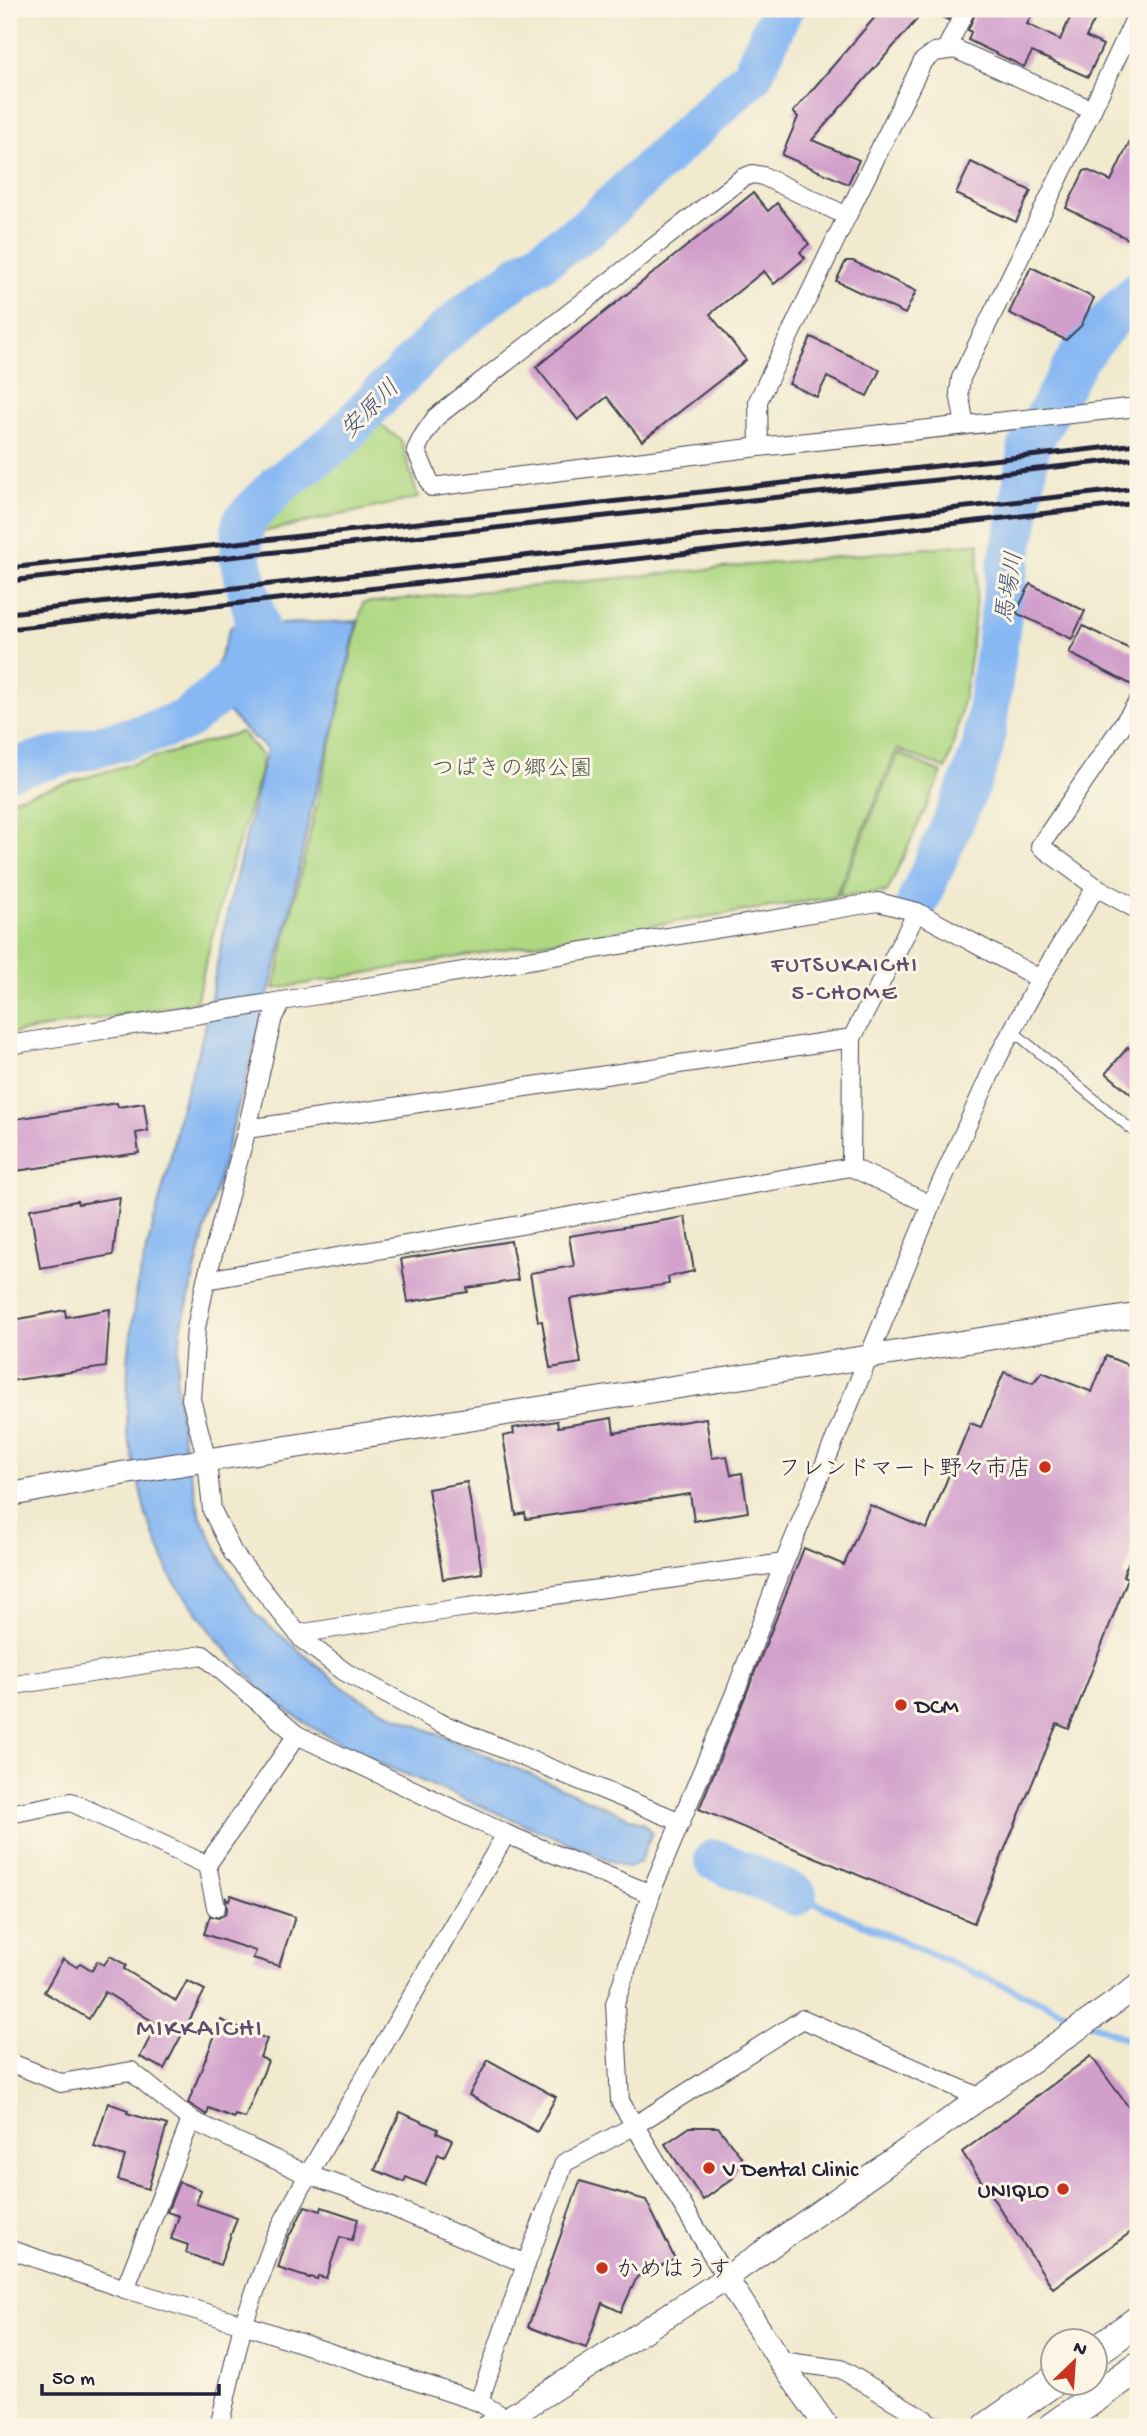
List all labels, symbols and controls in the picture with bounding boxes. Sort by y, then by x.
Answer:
water label: 安原川 [335,374,407,446]
water label: 馬場川 [992,550,1031,625]
park label: つばきの郷公園 [432,756,593,784]
district label: FUTSUKAICHI 5-CHOME [770,952,919,1009]
place label: フレンドマート野々市店 [778,1456,1031,1484]
marker: フレンドマート野々市店 [1037,1459,1053,1475]
place label: DCM [913,1695,959,1722]
marker: DCM [893,1697,909,1713]
district label: MIKKAICHI [136,2015,264,2046]
place label: V Dental Clinic [722,2158,859,2185]
marker: V Dental Clinic [701,2160,717,2176]
place label: UNIQLO [977,2179,1049,2206]
marker: UNIQLO [1055,2181,1071,2197]
place label: かめはうす [616,2258,731,2285]
marker: かめはうす [594,2260,610,2276]
north arrow [1038,2328,1108,2398]
text: N [1069,2337,1090,2363]
scale bar [42,2352,219,2396]
text: 50 m [52,2368,95,2393]

